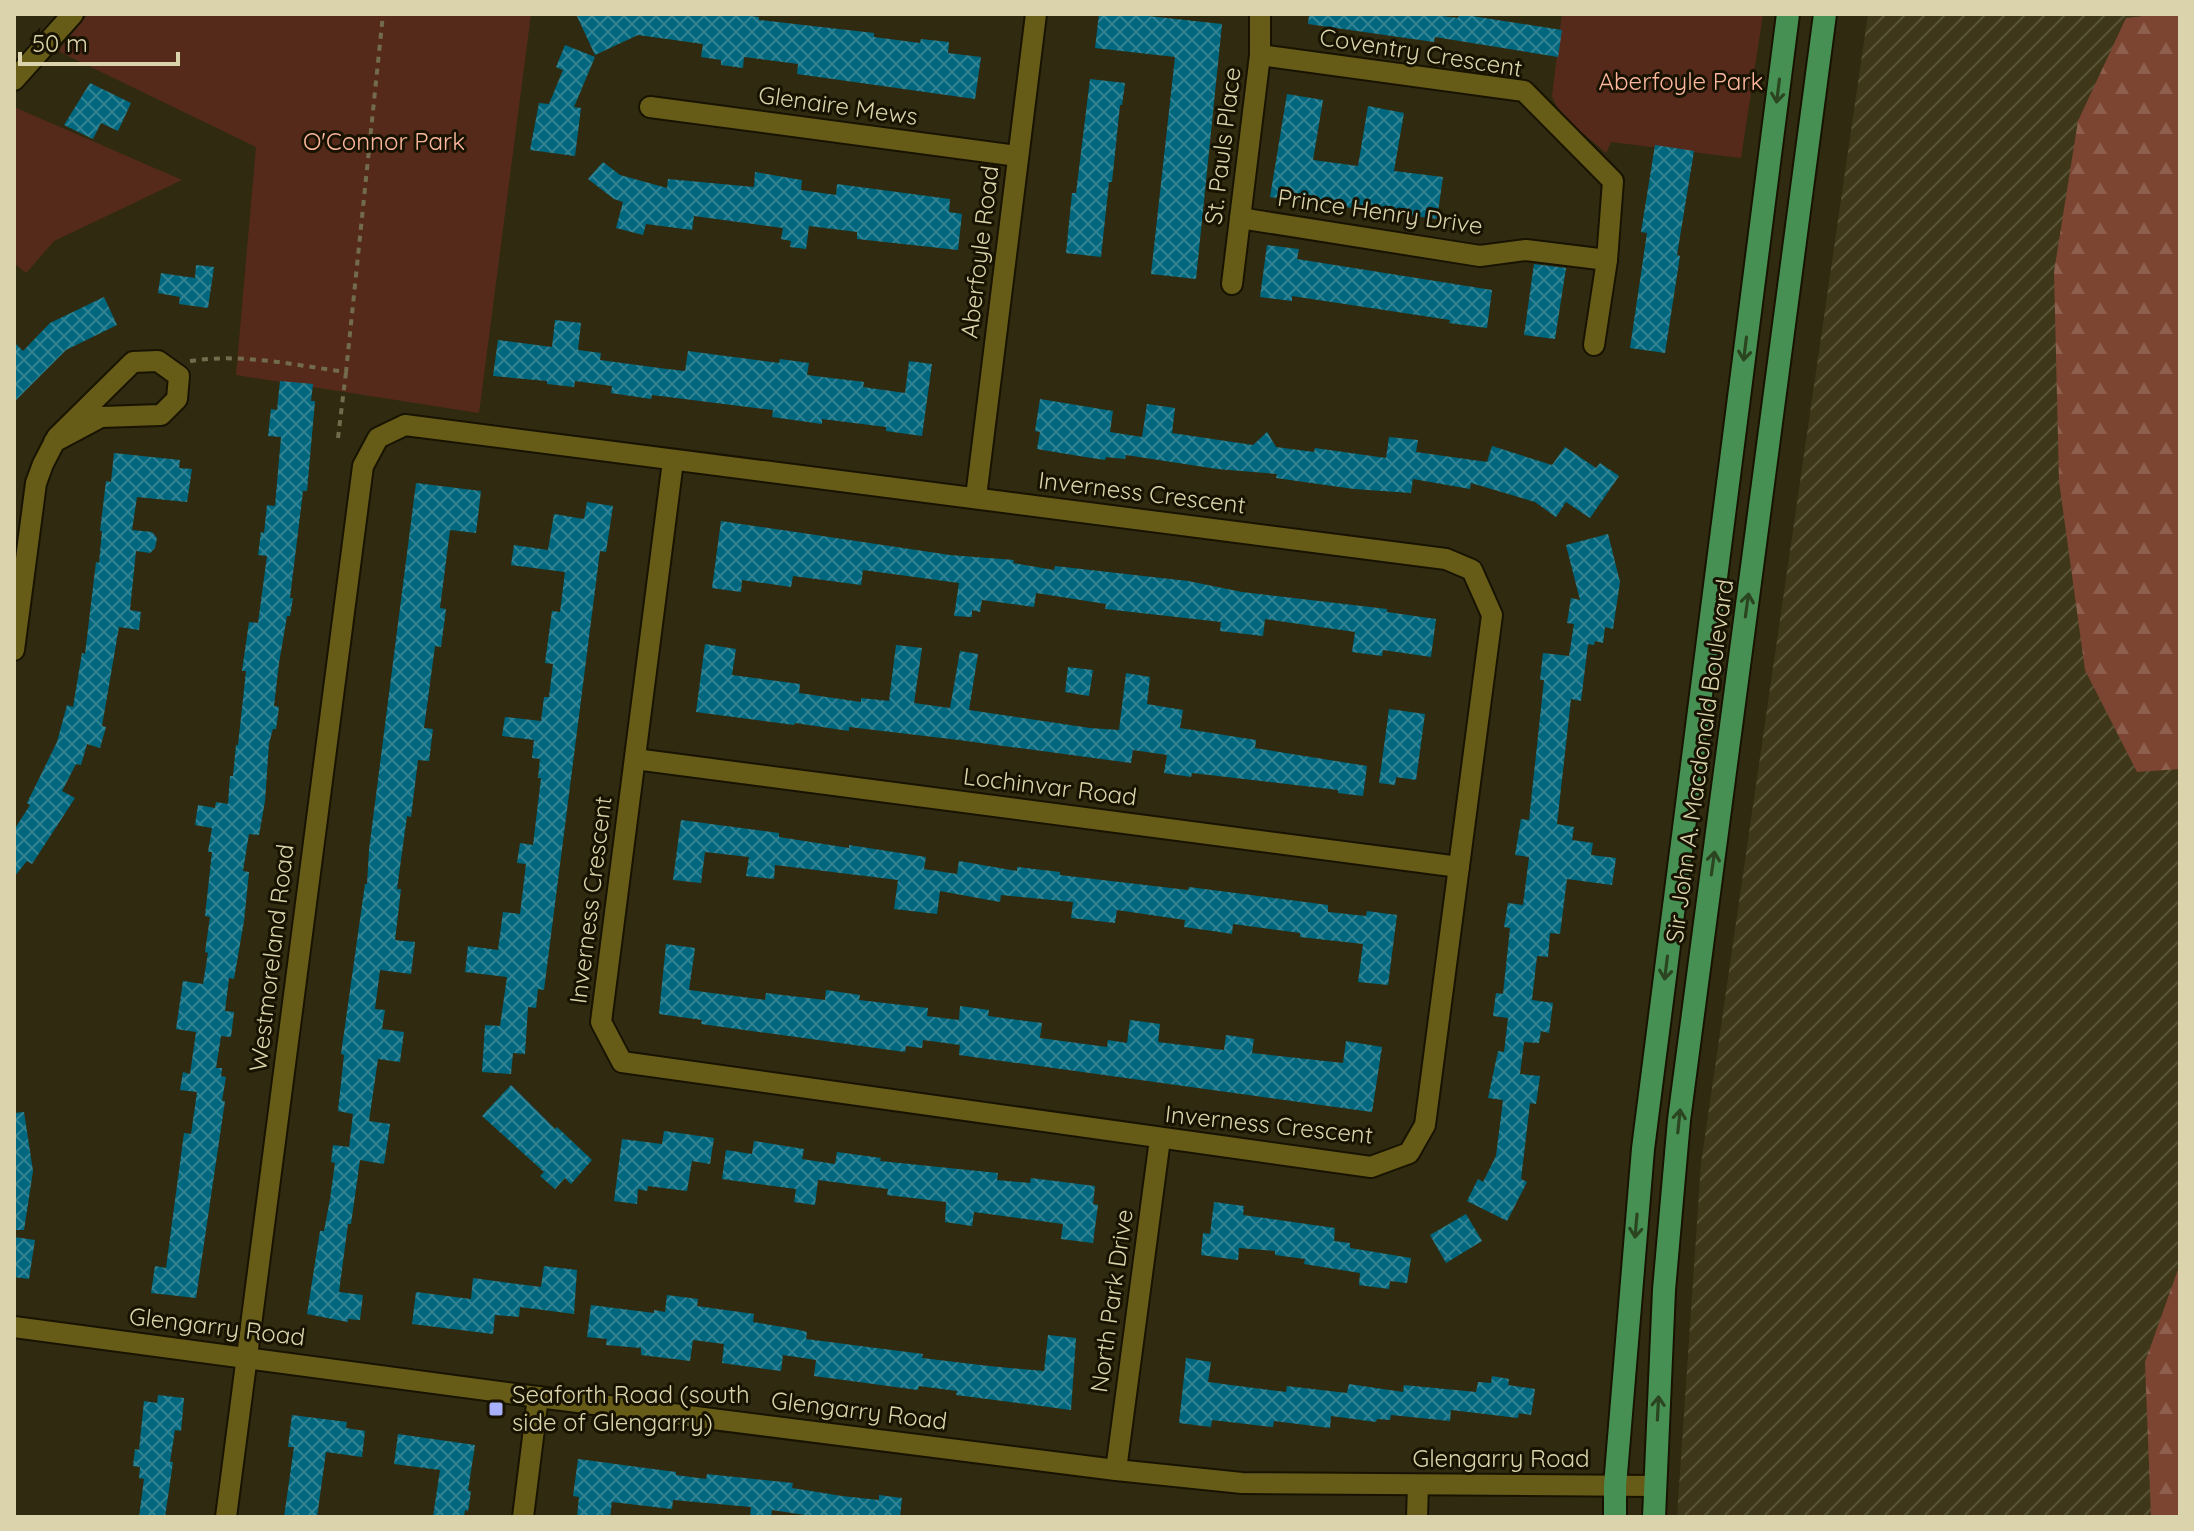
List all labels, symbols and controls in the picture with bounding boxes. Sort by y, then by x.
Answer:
scale bar [20,16,178,66]
street label: Coventry Crescent [1318,21,1525,83]
text: 50 m [32,28,88,58]
street label: St. Pauls Place [1197,65,1247,226]
park label: Aberfoyle Park [1599,66,1763,96]
one-way arrow [1771,77,1786,104]
street label: Glenaire Mews [757,79,920,131]
park label: O'Connor Park [303,126,465,156]
street label: Aberfoyle Road [954,164,1004,340]
street label: Prince Henry Drive [1276,182,1485,240]
one-way arrow [1738,335,1753,362]
street label: Inverness Crescent [1037,464,1248,520]
street label: Sir John A. Macdonald Boulevard [1659,577,1739,945]
one-way arrow [1740,593,1755,619]
street label: Lochinvar Road [962,760,1139,812]
street label: Inverness Crescent [562,794,618,1005]
street label: Westmoreland Road [242,842,300,1073]
one-way arrow [1706,851,1721,876]
one-way arrow [1658,955,1673,980]
street label: Inverness Crescent [1164,1098,1375,1150]
one-way arrow [1671,1108,1686,1135]
street label: North Park Drive [1083,1207,1139,1394]
one-way arrow [1629,1212,1644,1239]
street label: Glengarry Road [127,1300,307,1352]
place label: Seaforth Road (south side of Glengarry) [512,1379,750,1437]
street label: Glengarry Road [769,1384,949,1436]
one-way arrow [1651,1395,1666,1422]
marker: Seaforth Road (south side of Glengarry) [487,1400,505,1418]
street label: Glengarry Road [1413,1443,1590,1473]

